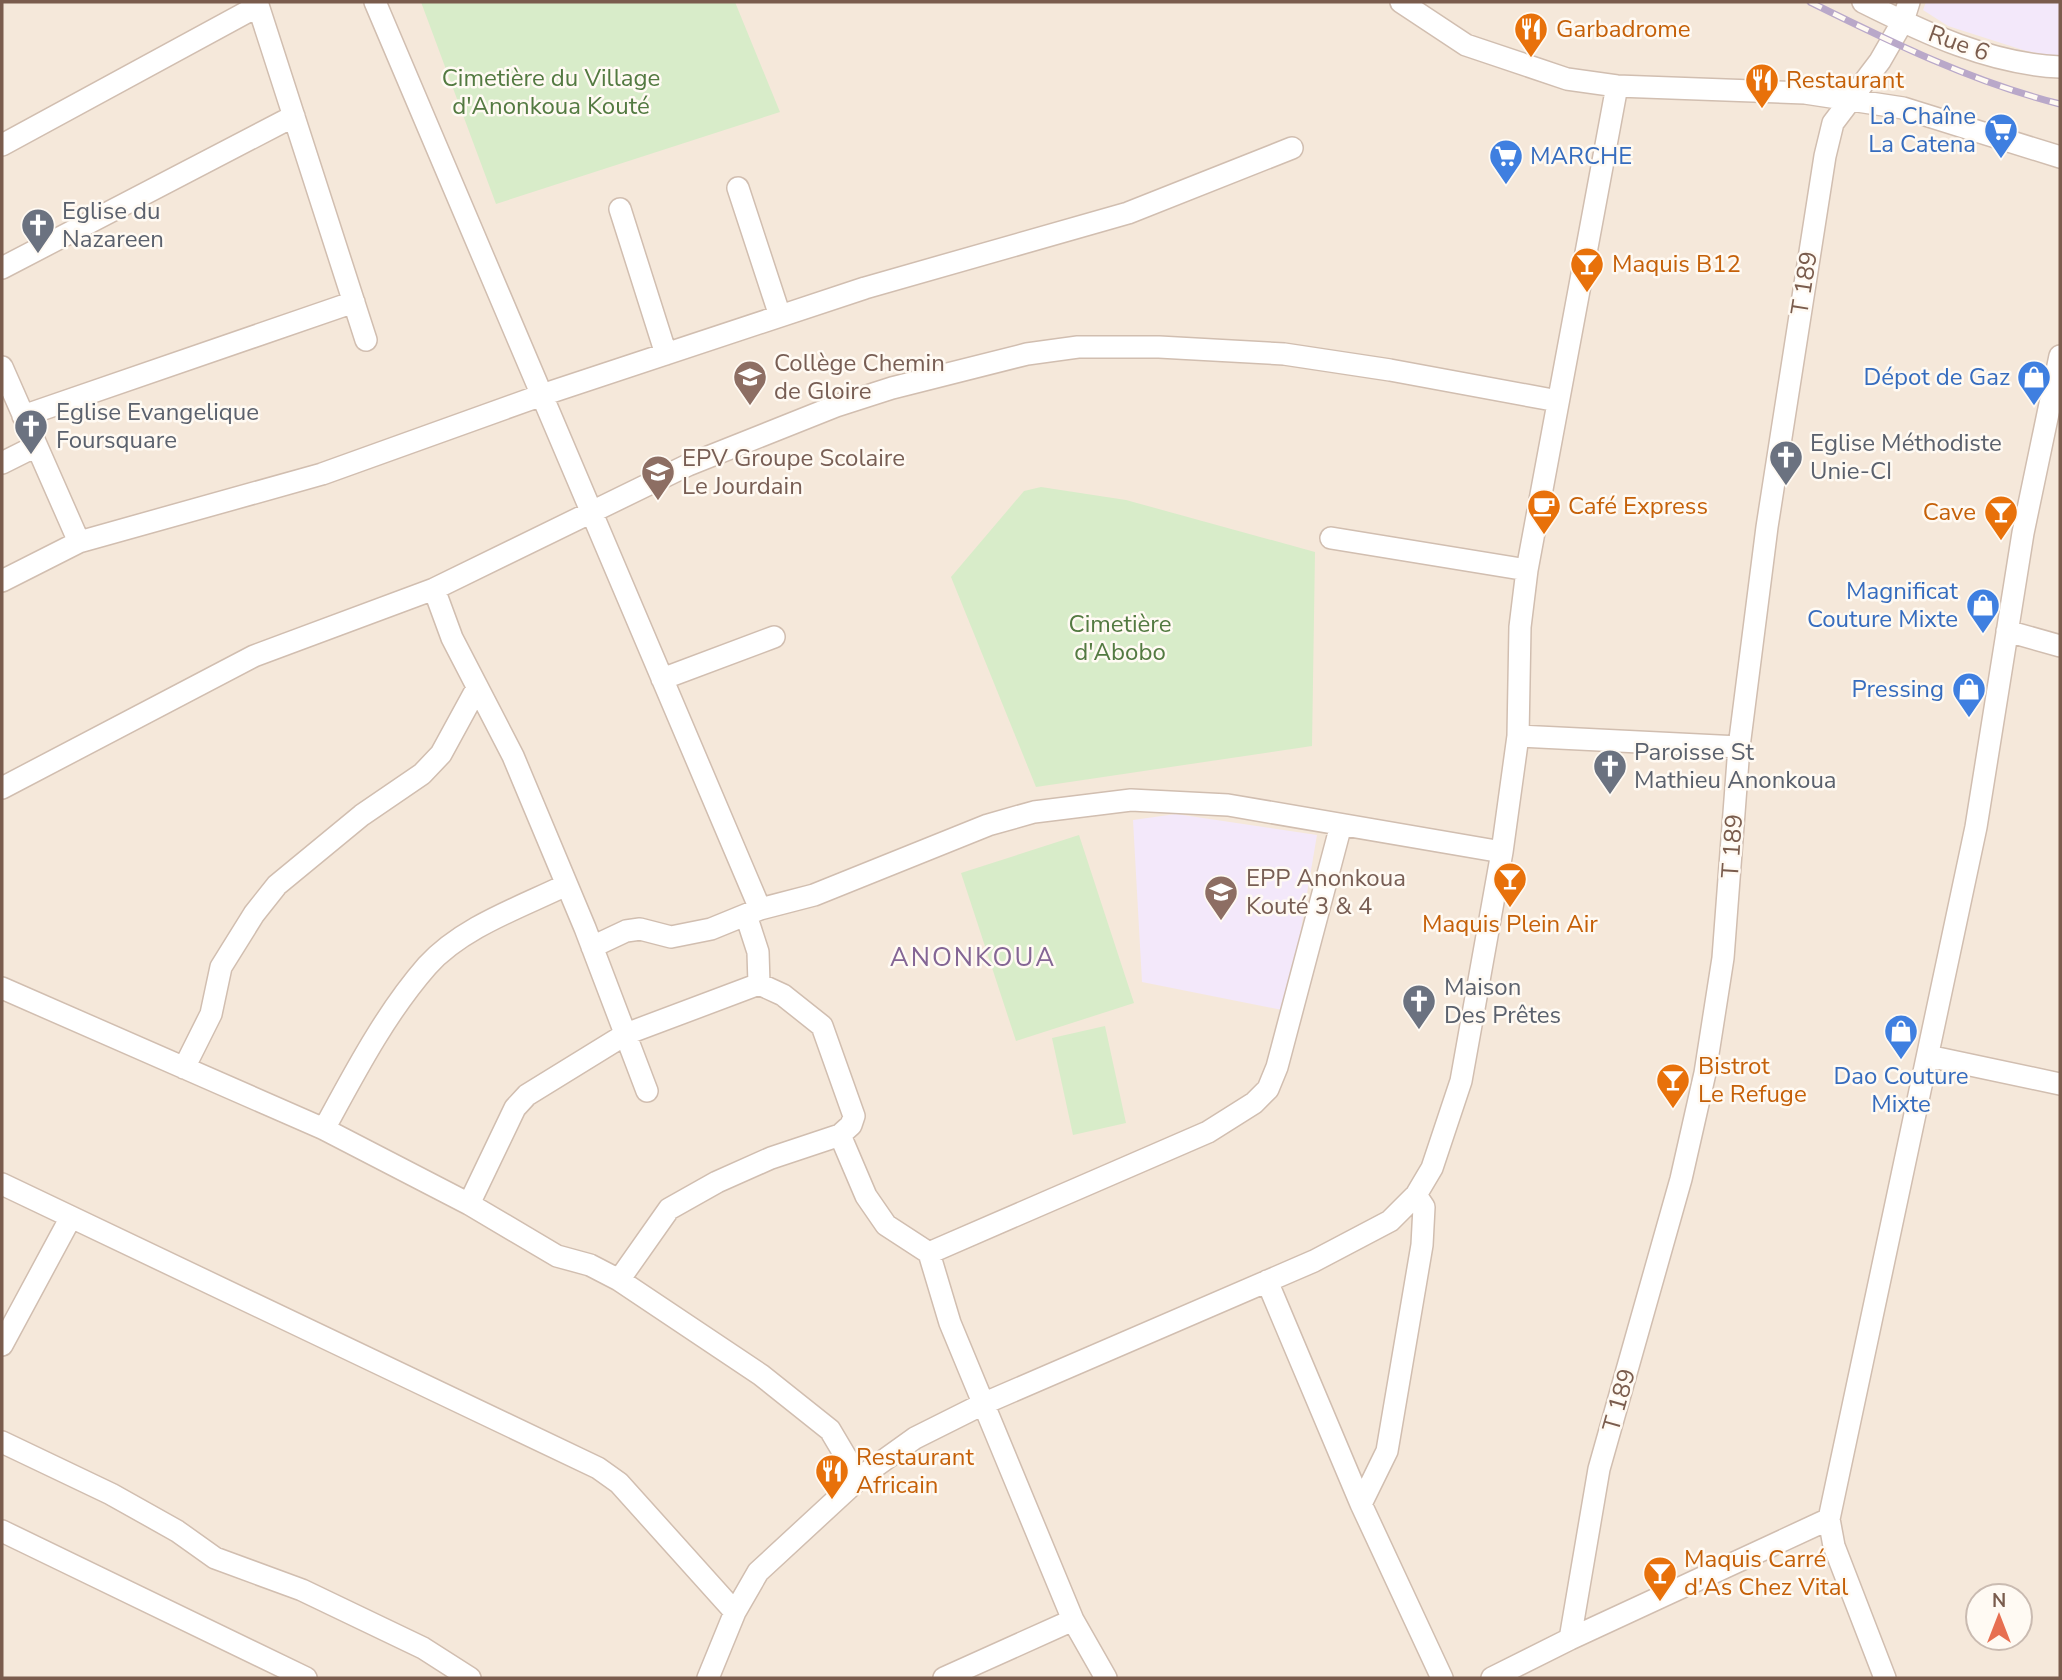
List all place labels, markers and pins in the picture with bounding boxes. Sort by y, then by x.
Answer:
restaurant icon: Garbadrome [1512,10,1550,59]
place label: Garbadrome [1556,13,1691,45]
restaurant icon: Restaurant [1743,61,1781,110]
place label: Restaurant [1786,64,1904,96]
place label: La Chaîne La Catena [1868,100,1976,160]
supermarket icon: La Chaîne La Catena [1982,111,2020,160]
supermarket icon: MARCHE [1487,137,1525,186]
place label: MARCHE [1530,140,1632,172]
place label: Eglise du Nazareen [62,195,164,255]
church icon: Eglise du Nazareen [19,206,57,255]
bar icon: Maquis B12 [1568,245,1606,294]
place label: Maquis B12 [1612,248,1741,280]
place label: Collège Chemin de Gloire [774,347,945,407]
school or university icon: Collège Chemin de Gloire [731,358,769,407]
shop icon: Dépot de Gaz [2015,358,2053,407]
place label: Dépot de Gaz [1863,361,2010,393]
place label: Eglise Evangelique Foursquare [56,396,259,456]
church icon: Eglise Evangelique Foursquare [12,407,50,456]
place label: Eglise Méthodiste Unie-CI [1810,427,2002,487]
church icon: Eglise Méthodiste Unie-CI [1767,438,1805,487]
place label: EPV Groupe Scolaire Le Jourdain [682,442,905,502]
school or university icon: EPV Groupe Scolaire Le Jourdain [639,453,677,502]
cafe icon: Café Express [1525,487,1563,536]
place label: Café Express [1568,490,1708,522]
bar icon: Cave [1982,493,2020,542]
place label: Cave [1923,496,1976,528]
place label: Magnificat Couture Mixte [1807,575,1959,635]
shop icon: Magnificat Couture Mixte [1964,586,2002,635]
shop icon: Pressing [1950,670,1988,719]
place label: Pressing [1851,673,1944,705]
place label: Paroisse St Mathieu Anonkoua [1634,736,1837,796]
church icon: Paroisse St Mathieu Anonkoua [1591,747,1629,796]
bar icon: Maquis Plein Air [1491,860,1529,909]
place label: EPP Anonkoua Kouté 3 & 4 [1246,862,1406,922]
school or university icon: EPP Anonkoua Kouté 3 & 4 [1202,873,1240,922]
place label: Maquis Plein Air [1422,908,1598,940]
place label: Maison Des Prêtes [1444,971,1561,1031]
church icon: Maison Des Prêtes [1400,982,1438,1031]
shop icon: Dao Couture Mixte [1882,1012,1920,1061]
place label: Bistrot Le Refuge [1698,1050,1807,1110]
place label: Dao Couture Mixte [1833,1060,1969,1120]
bar icon: Bistrot Le Refuge [1654,1061,1692,1110]
place label: Restaurant Africain [856,1441,974,1501]
restaurant icon: Restaurant Africain [813,1452,851,1501]
place label: Maquis Carré d'As Chez Vital [1684,1543,1848,1603]
bar icon: Maquis Carré d'As Chez Vital [1641,1554,1679,1603]

